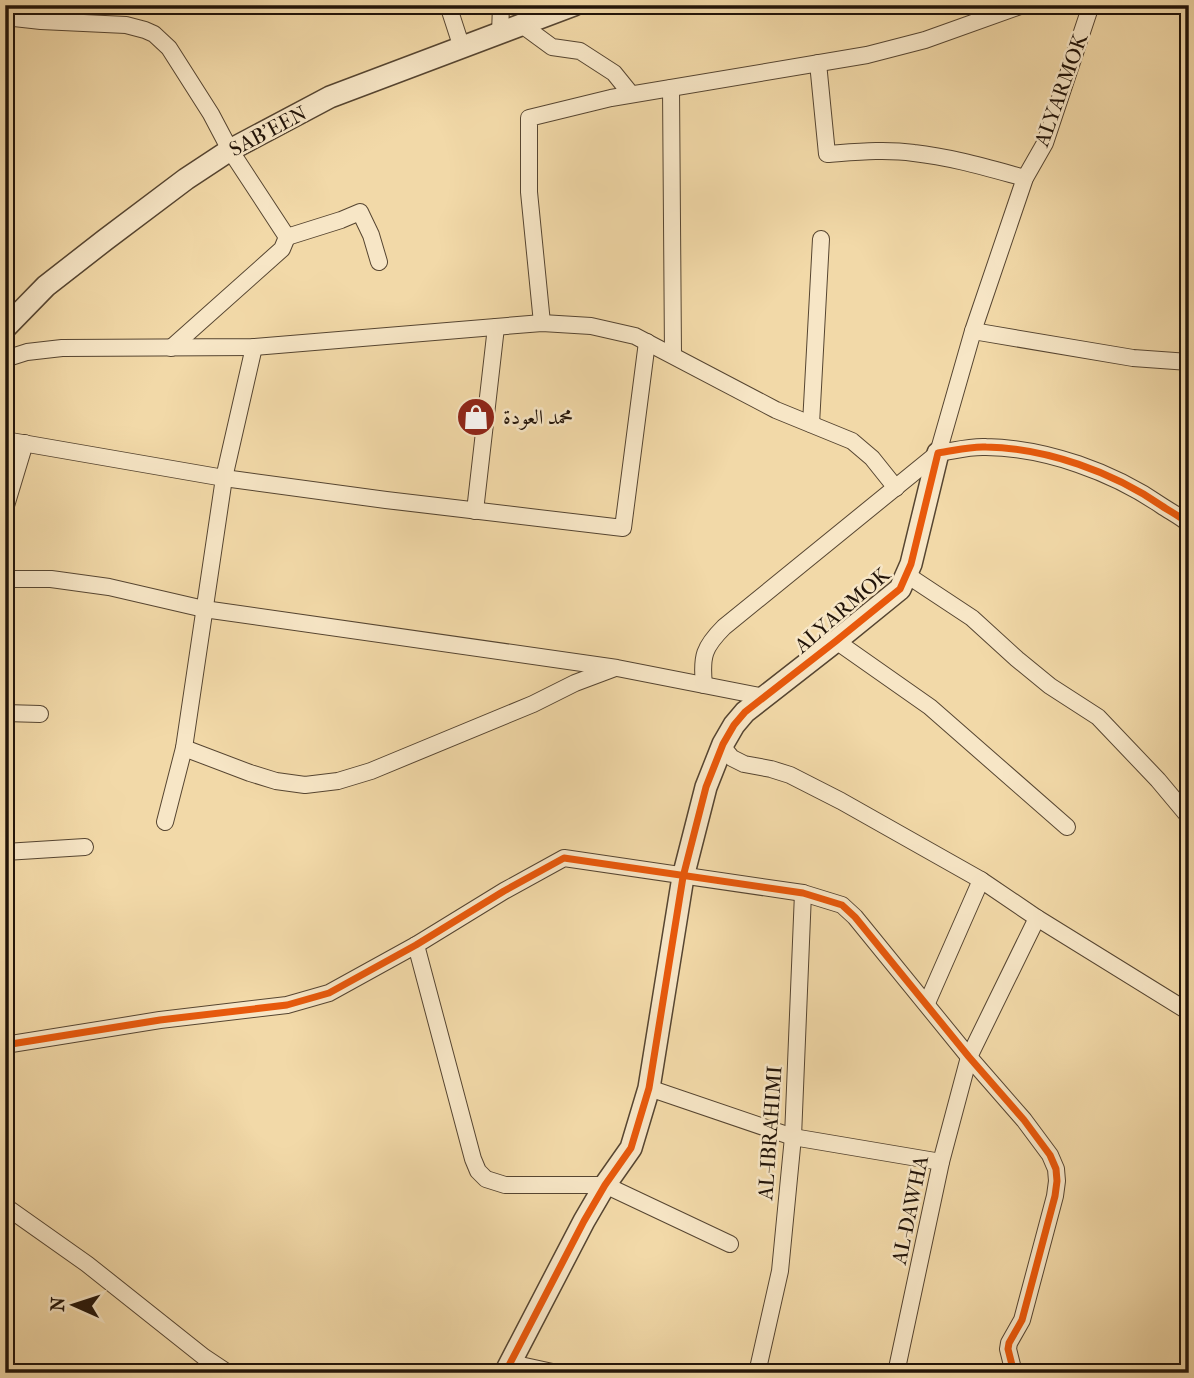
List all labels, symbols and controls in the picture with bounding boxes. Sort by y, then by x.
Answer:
street label: ALYARMOK [1029,29,1093,151]
street label: SAB'EEN [225,101,311,161]
shop icon: محمد العودة [455,396,497,438]
place label: محمد العودة [503,405,573,430]
street label: ALYARMOK [789,561,896,659]
street label: AL-IBRAHIMI [753,1065,787,1202]
street label: AL-DAWHA [887,1153,933,1267]
north arrow [38,1270,108,1340]
text: N [47,1296,69,1312]

